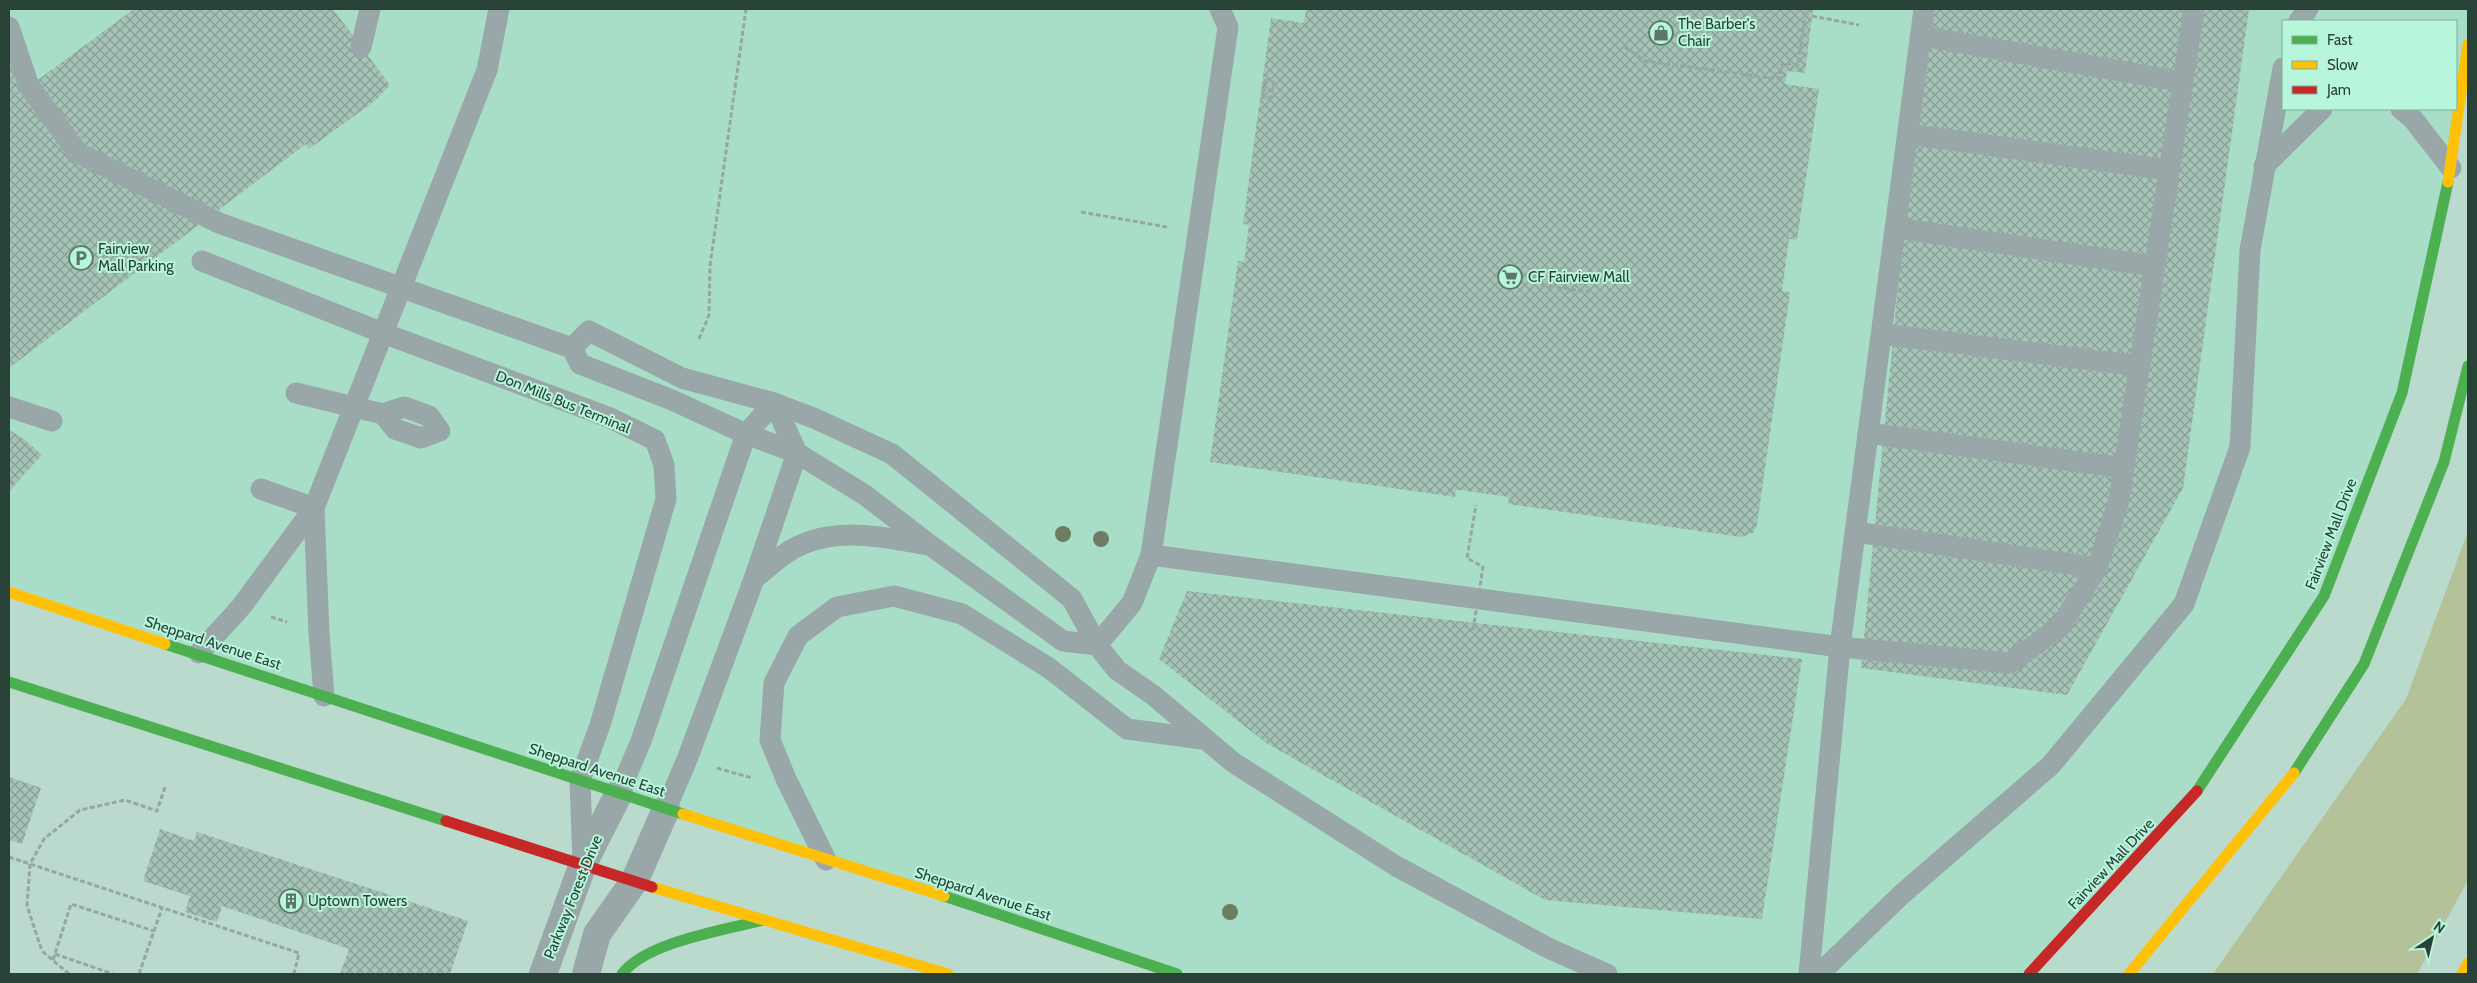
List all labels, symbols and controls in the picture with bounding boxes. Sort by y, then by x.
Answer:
place label: The Barber's Chair [1678,15,1755,50]
shop icon: The Barber's Chair [1648,20,1674,46]
legend [2282,20,2457,110]
text: Fast [2327,31,2352,49]
text: Slow [2327,56,2358,74]
text: Jam [2326,81,2351,99]
place label: Fairview Mall Parking [98,240,174,275]
parking icon: Fairview Mall Parking [68,245,94,271]
supermarket icon: CF Fairview Mall [1497,264,1523,290]
place label: CF Fairview Mall [1528,268,1630,286]
street label: Don Mills Bus Terminal [493,367,633,437]
street label: Fairview Mall Drive [2301,475,2361,592]
street label: Sheppard Avenue East [143,612,283,674]
street label: Sheppard Avenue East [527,739,667,801]
street label: Fairview Mall Drive [2064,814,2158,913]
street label: Parkway Forest Drive [540,832,606,961]
street label: Sheppard Avenue East [913,863,1053,925]
building icon: Uptown Towers [278,888,304,914]
place label: Uptown Towers [308,892,407,910]
north arrow [2407,913,2457,963]
text: N [2430,917,2449,938]

